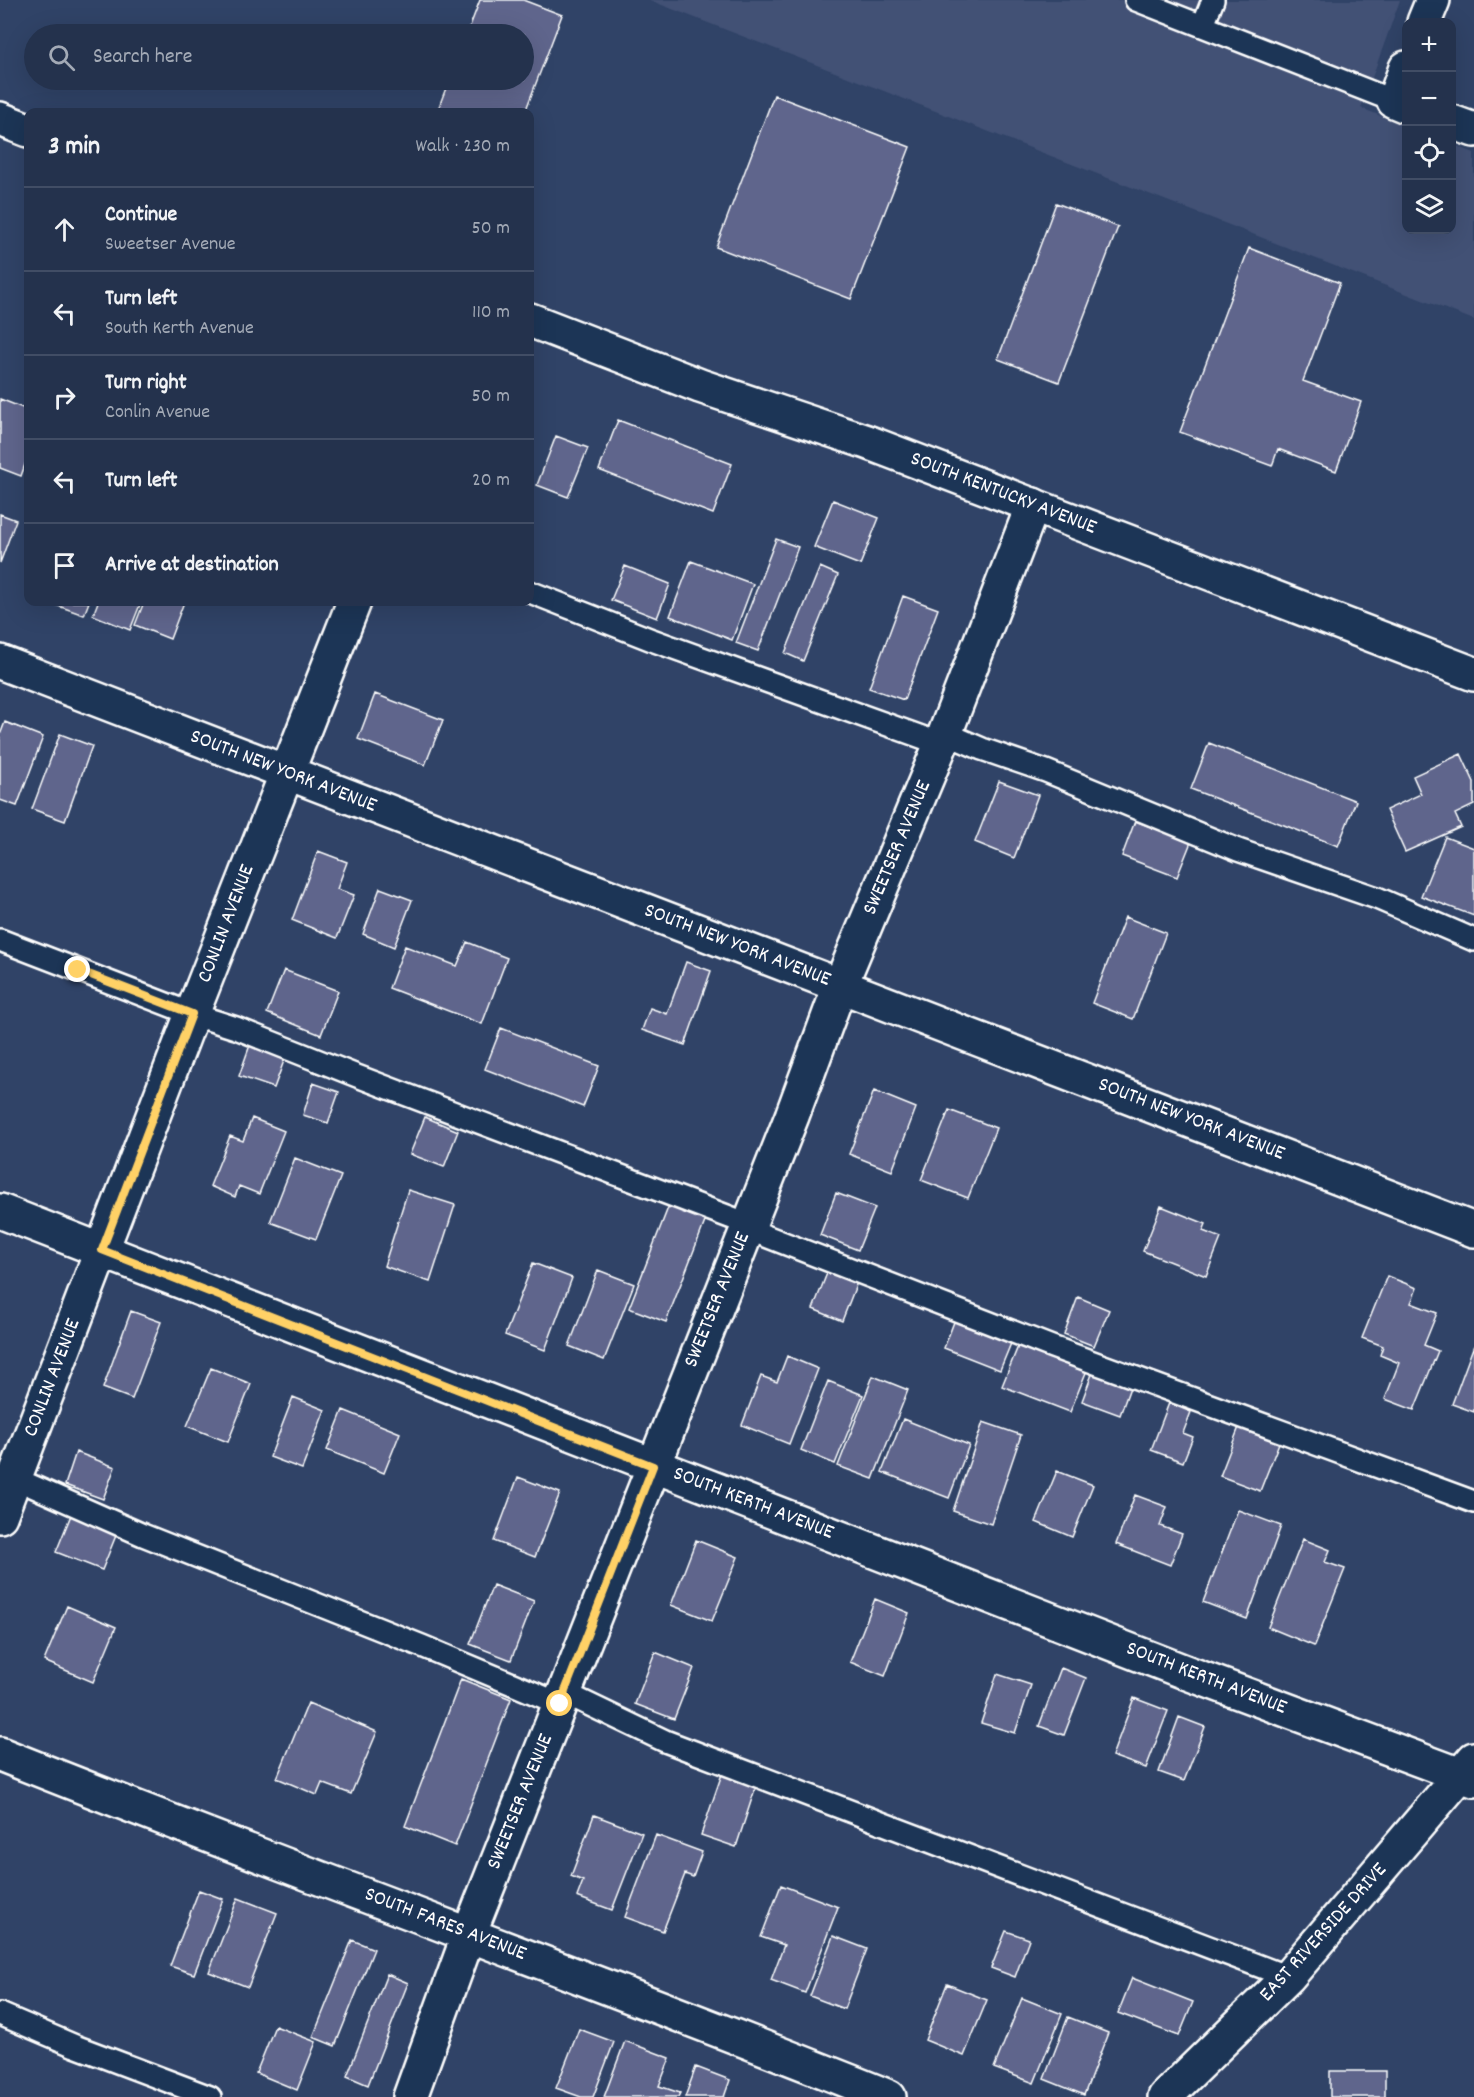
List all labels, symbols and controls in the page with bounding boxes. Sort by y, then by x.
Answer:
map controls [1402,18,1456,234]
button: + [1402,18,1456,72]
search box [24,24,534,90]
icon: search [45,41,78,74]
text: Search here [93,42,192,73]
button: − [1402,72,1456,126]
button: locate [1402,126,1456,180]
text: 3 min [48,129,100,166]
text: Walk · 230 m [416,133,510,161]
button: layers [1402,180,1456,234]
text: Continue [105,200,177,231]
icon: ahead [48,213,81,246]
text: 50 m [472,215,510,243]
text: Sweetser Avenue [105,231,236,259]
text: Turn left [105,284,177,315]
icon: left [48,297,81,330]
text: 110 m [472,299,510,327]
text: South Kerth Avenue [105,315,254,343]
text: Turn right [105,368,187,399]
icon: right [48,381,81,414]
text: 50 m [472,383,510,411]
text: Conlin Avenue [105,399,210,427]
street label: SOUTH KENTUCKY AVENUE [906,445,1101,544]
icon: left [48,465,81,498]
text: Turn left [105,466,177,497]
text: 20 m [472,467,510,495]
icon: arrive [48,549,81,582]
text: Arrive at destination [105,550,279,581]
street label: SOUTH NEW YORK AVENUE [185,723,381,822]
street label: SWEETSER AVENUE [856,776,940,920]
street label: CONLIN AVENUE [191,860,263,987]
street label: SOUTH NEW YORK AVENUE [639,897,835,996]
route end [64,956,90,982]
street label: SOUTH NEW YORK AVENUE [1093,1071,1289,1170]
street label: SWEETSER AVENUE [677,1227,759,1372]
street label: CONLIN AVENUE [17,1314,89,1441]
street label: SOUTH KERTH AVENUE [668,1460,838,1549]
street label: SOUTH KERTH AVENUE [1121,1635,1291,1724]
route start [546,1690,572,1716]
street label: SWEETSER AVENUE [480,1729,562,1874]
street label: EAST RIVERSIDE DRIVE [1253,1856,1395,2009]
street label: SOUTH FARES AVENUE [360,1880,531,1970]

